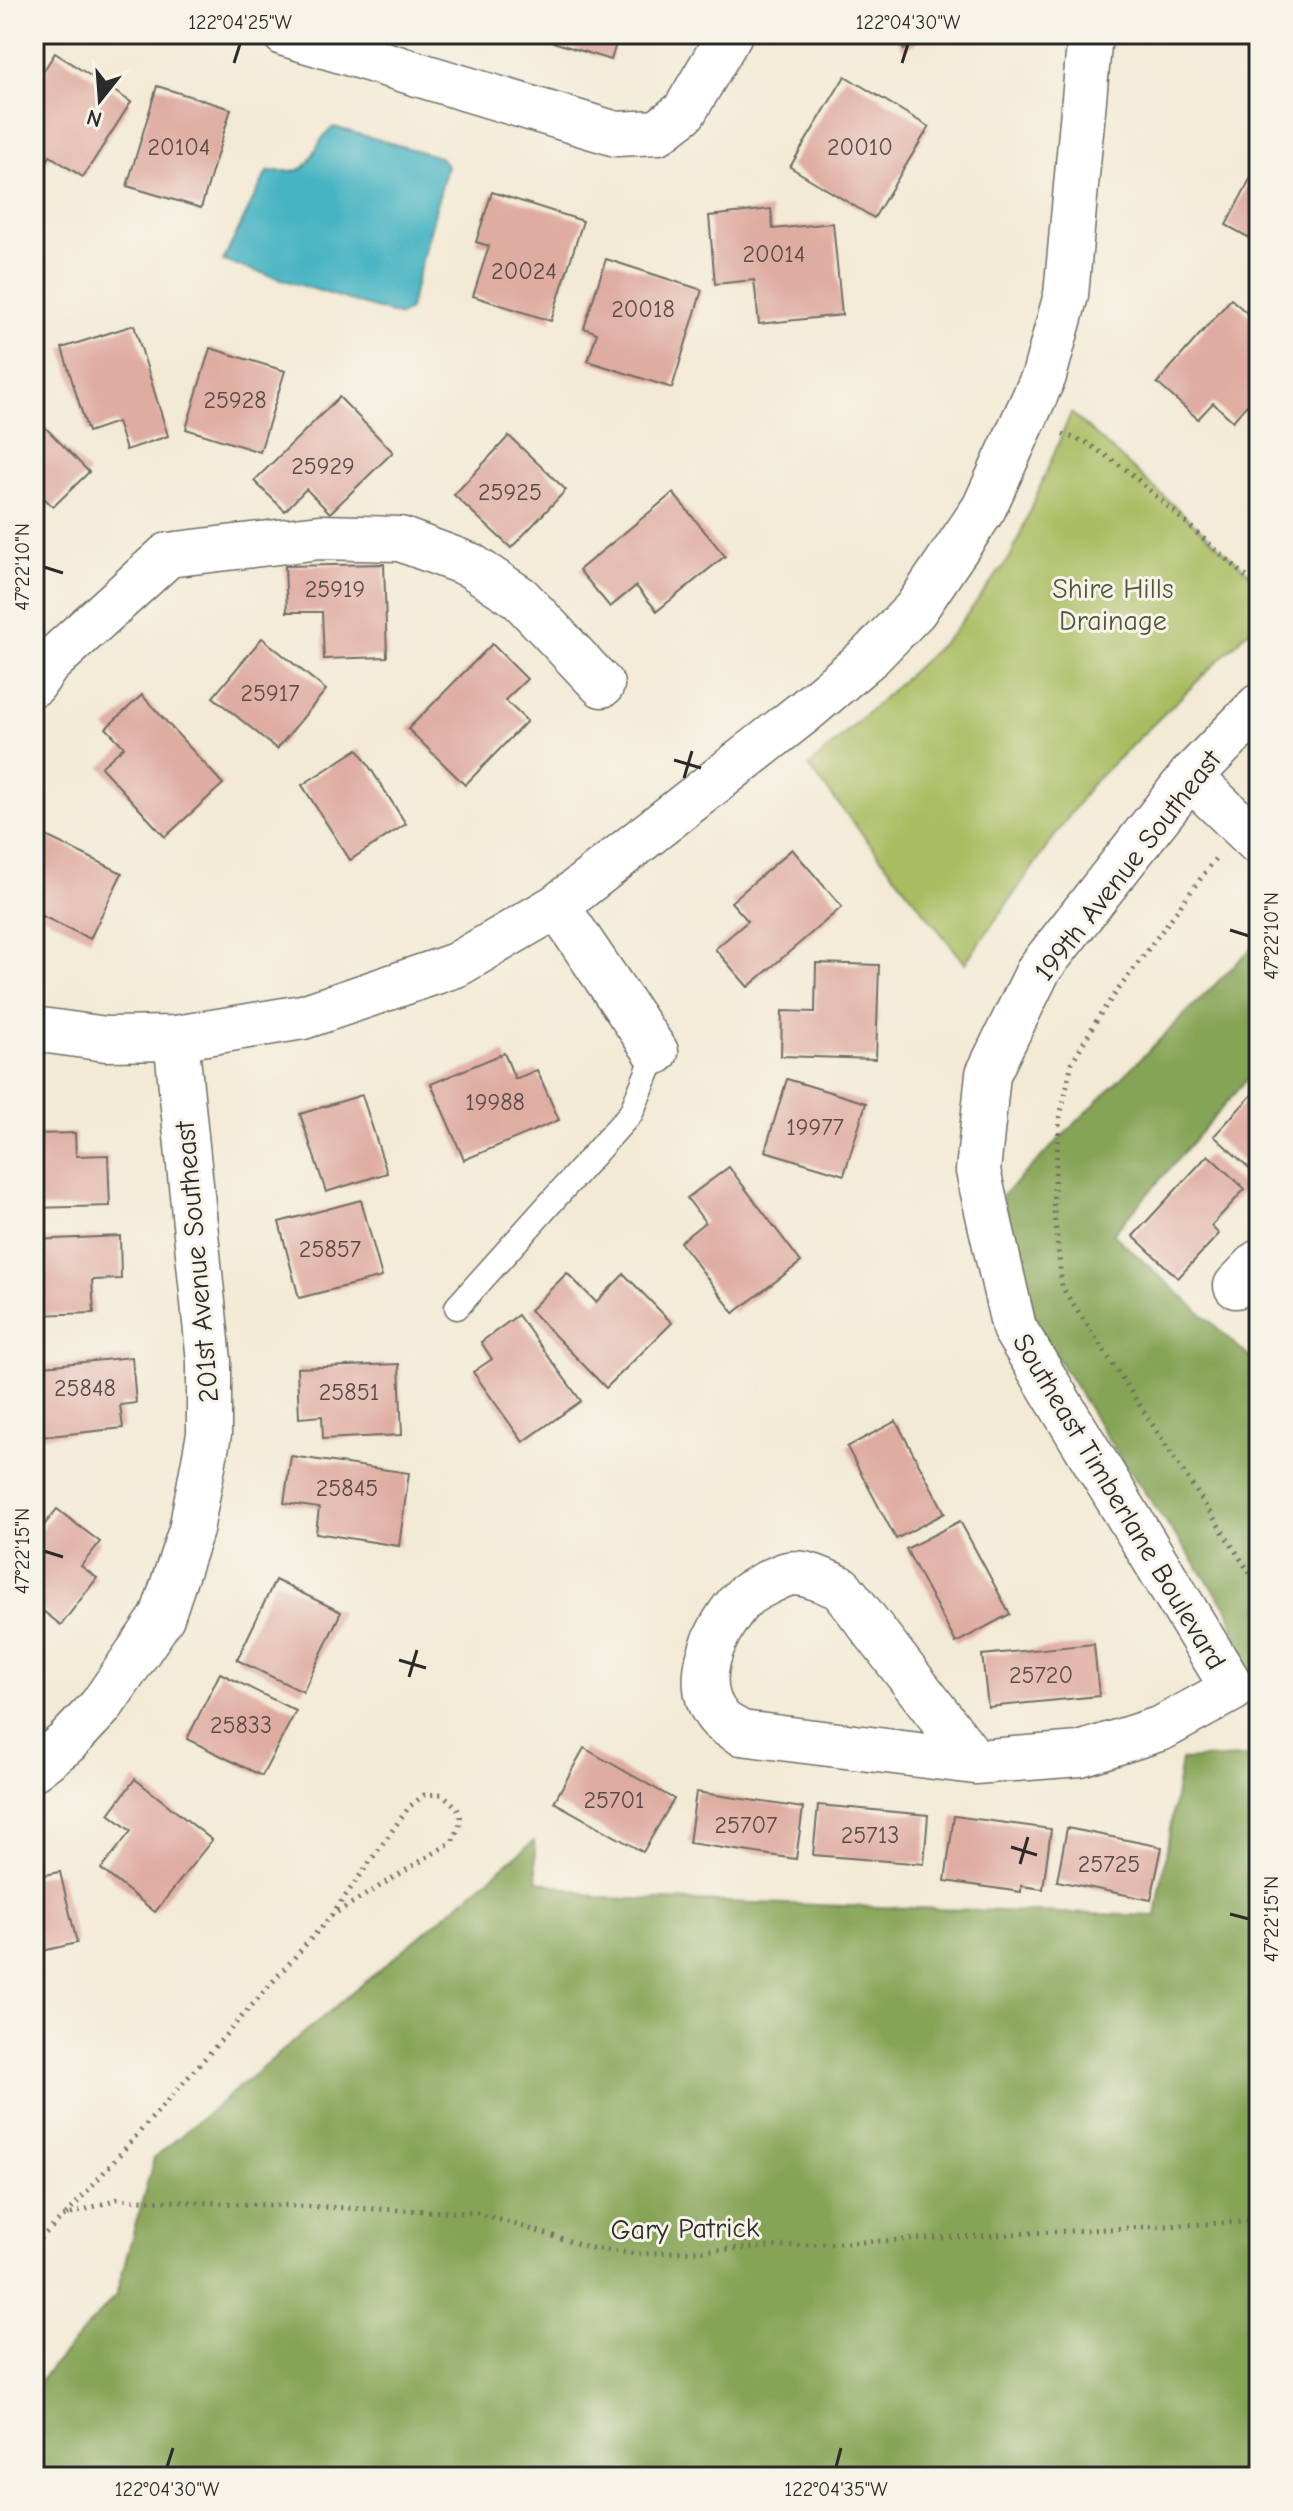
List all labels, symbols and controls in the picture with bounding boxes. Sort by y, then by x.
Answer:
text: 122°04'25"W [188,11,293,34]
text: 122°04'30"W [856,11,961,34]
north arrow [60,60,140,140]
text: N [84,104,105,133]
house number: 20104 [148,133,210,161]
house number: 20010 [827,133,893,161]
house number: 20014 [743,240,805,268]
house number: 20024 [491,257,557,285]
house number: 20018 [611,295,675,323]
house number: 25928 [203,386,267,414]
house number: 25929 [291,452,355,480]
house number: 25925 [478,478,542,506]
text: 47°22'10"N [11,523,34,611]
park label: Shire Hills Drainage [1052,573,1174,637]
house number: 25919 [305,575,365,603]
house number: 25917 [240,679,300,707]
street label: 199th Avenue Southeast [1028,743,1228,987]
text: 47°22'10"N [1260,892,1283,980]
house number: 19988 [465,1088,525,1116]
house number: 19977 [786,1113,844,1141]
street label: 201st Avenue Southeast [169,1119,225,1404]
house number: 25857 [299,1235,361,1263]
street label: Southeast Timberlane Boulevard [1006,1328,1232,1675]
house number: 25848 [54,1374,116,1402]
house number: 25851 [319,1378,379,1406]
house number: 25845 [316,1474,378,1502]
text: 47°22'15"N [11,1508,34,1594]
house number: 25720 [1009,1661,1073,1689]
house number: 25833 [210,1711,272,1739]
house number: 25701 [583,1786,645,1814]
house number: 25707 [715,1811,777,1839]
house number: 25713 [841,1821,899,1849]
house number: 25725 [1078,1850,1140,1878]
text: 47°22'15"N [1260,1876,1283,1962]
street label: Gary Patrick [610,2212,760,2246]
text: 122°04'30"W [115,2478,220,2501]
text: 122°04'35"W [784,2478,888,2501]

